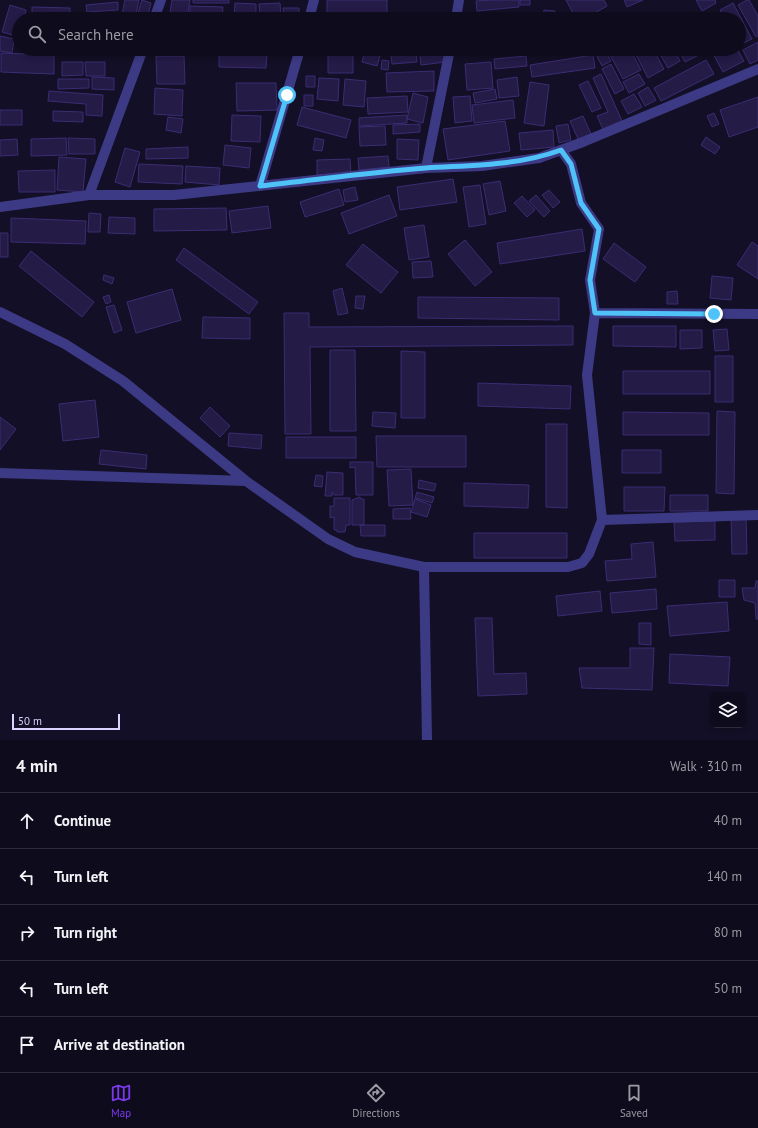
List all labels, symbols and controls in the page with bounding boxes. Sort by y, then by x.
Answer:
search box [12,12,746,56]
icon: search [26,23,48,45]
text: Search here [58,25,134,44]
route start [278,86,296,104]
route end [705,305,723,323]
map controls [710,692,746,728]
button: layers [710,692,746,728]
scale bar [12,712,120,731]
text: 50 m [18,714,42,728]
text: 4 min [16,755,57,777]
text: Walk · 310 m [670,758,742,775]
icon: ahead [16,810,38,832]
text: Continue [54,811,111,830]
text: 40 m [714,812,742,829]
icon: left [16,866,38,888]
text: Turn left [54,867,108,886]
text: 140 m [707,868,742,885]
icon: right [16,922,38,944]
text: Turn right [54,923,117,942]
text: 80 m [714,924,742,941]
icon: left [16,978,38,1000]
text: Turn left [54,979,108,998]
text: 50 m [714,980,742,997]
icon: arrive [16,1034,38,1056]
text: Arrive at destination [54,1035,185,1054]
tab: Map [110,1082,132,1120]
tab: Directions [352,1082,400,1120]
tab: Saved [620,1082,648,1120]

